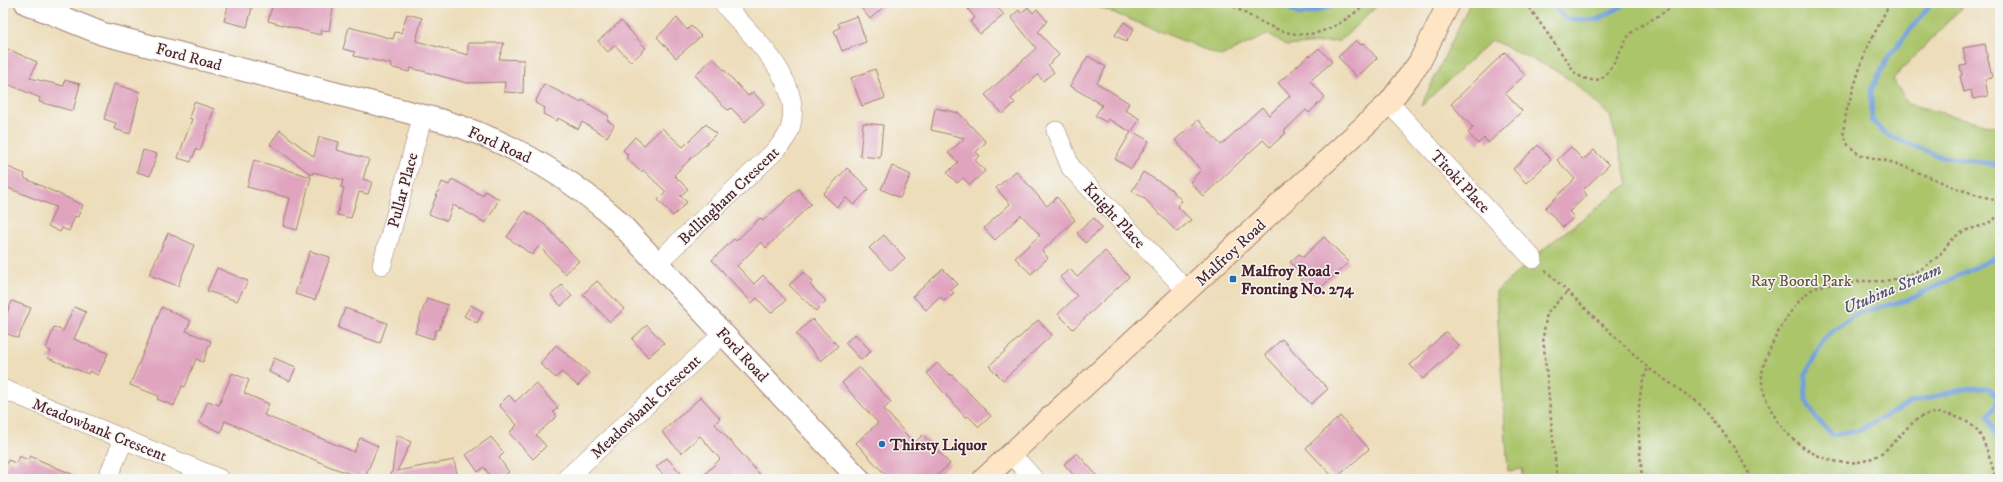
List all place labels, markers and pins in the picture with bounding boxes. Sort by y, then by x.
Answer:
place label: Malfroy Road - Fronting No. 274 [1241,261,1354,299]
marker: Malfroy Road - Fronting No. 274 [1228,274,1238,284]
place label: Thirsty Liquor [889,435,988,456]
marker: Thirsty Liquor [877,439,887,449]

